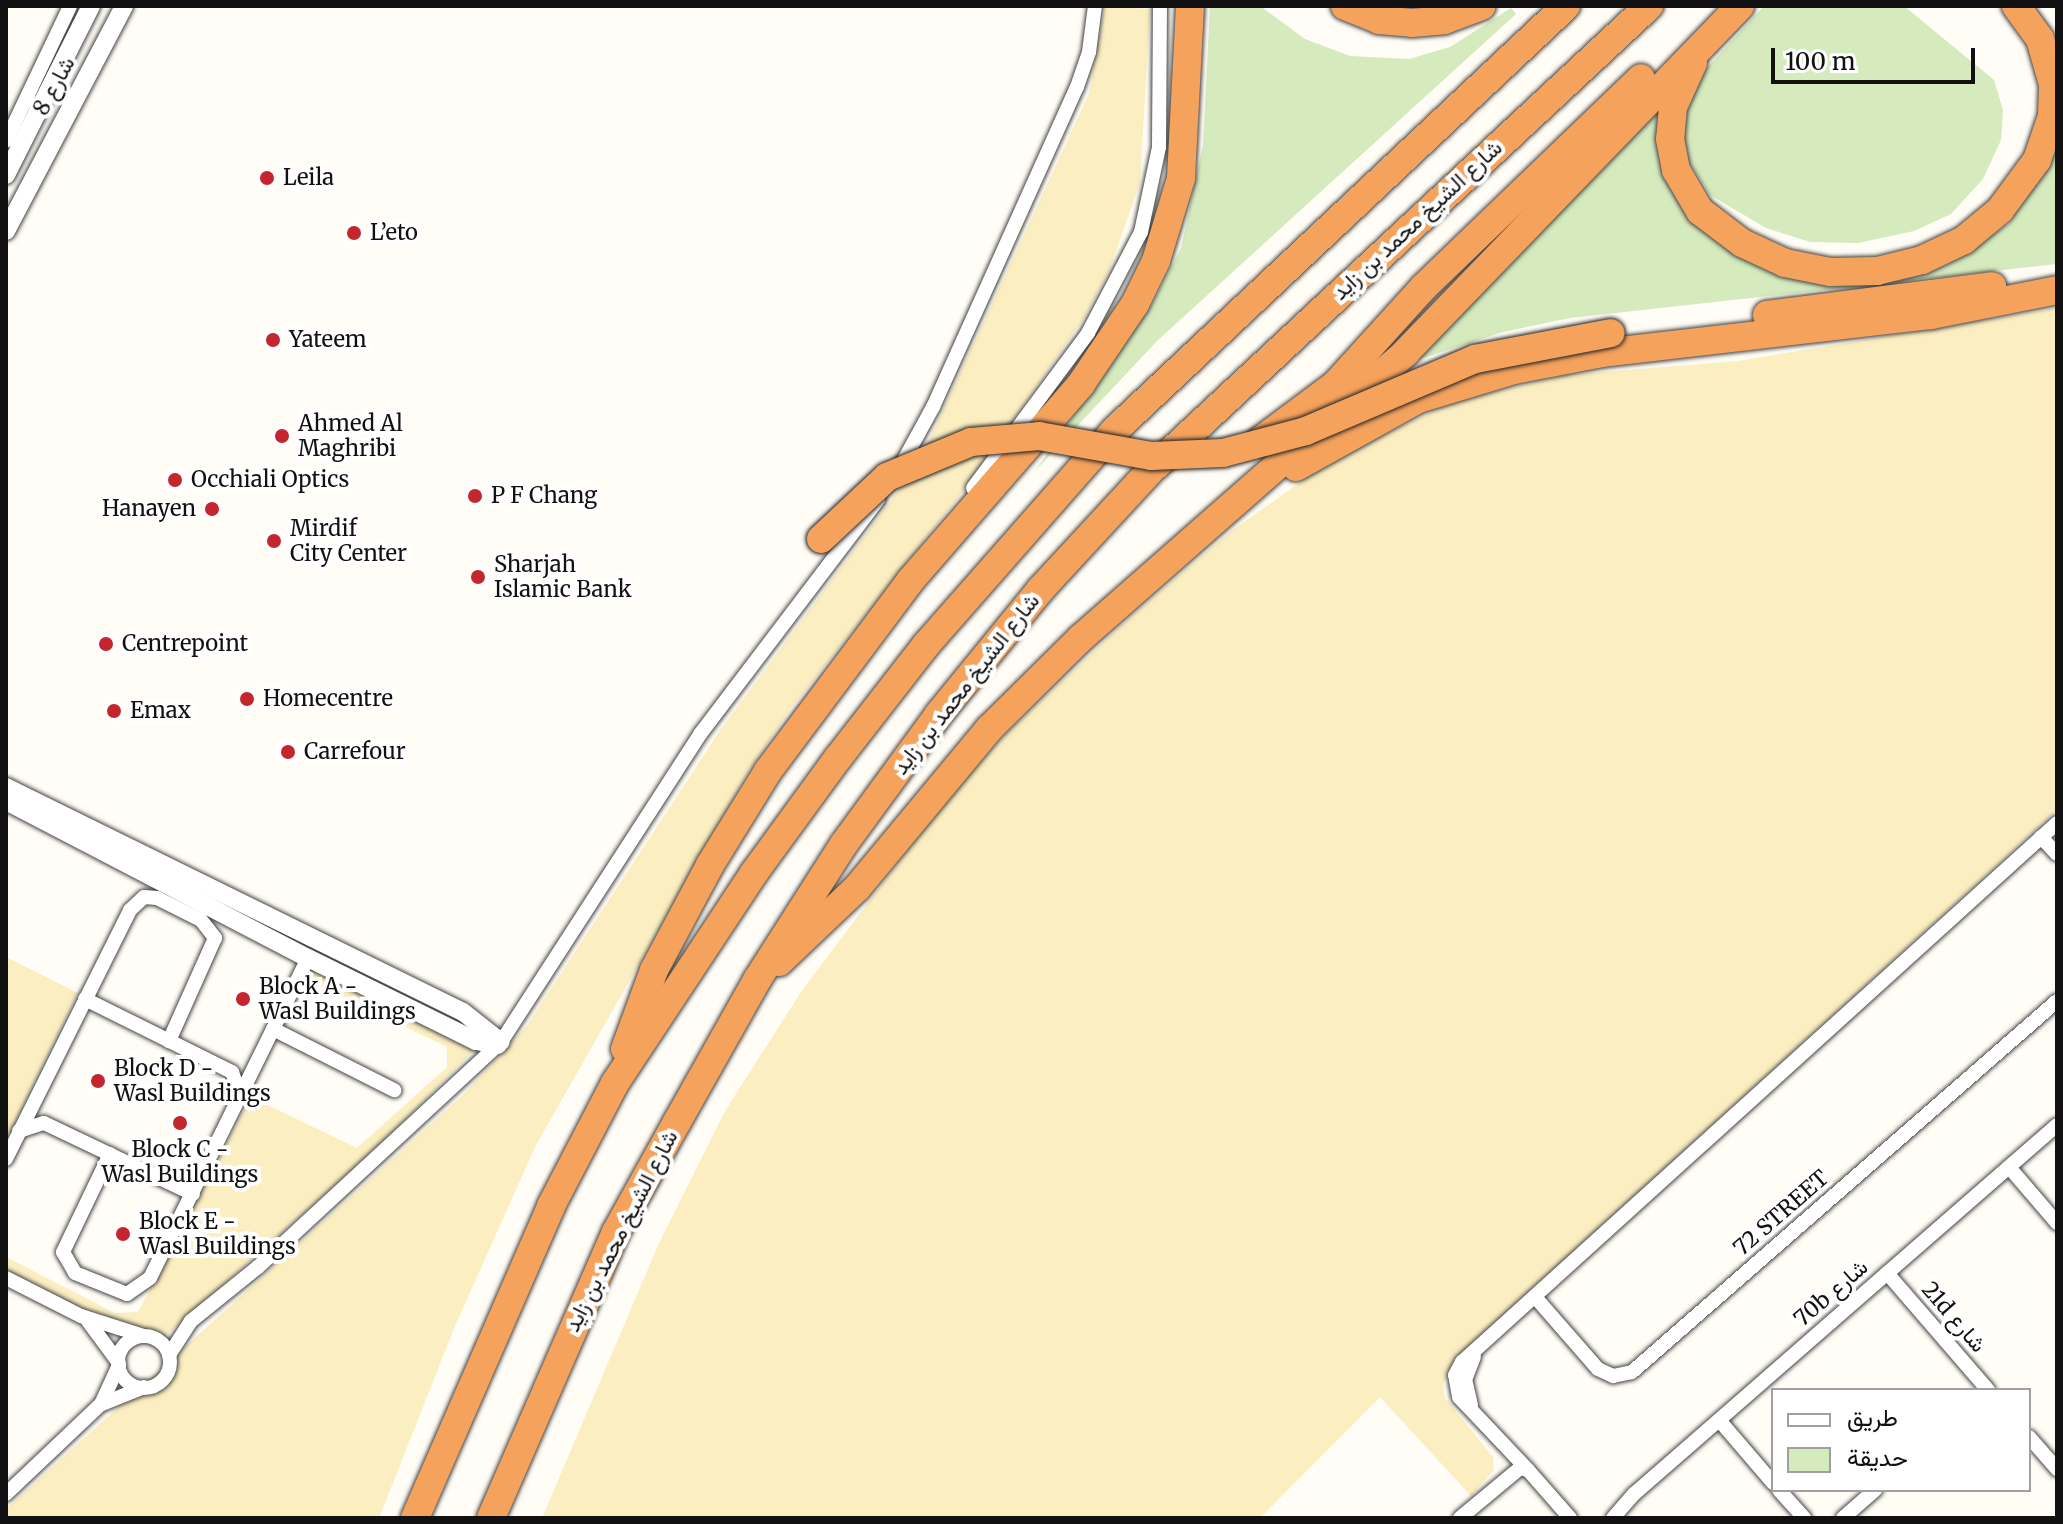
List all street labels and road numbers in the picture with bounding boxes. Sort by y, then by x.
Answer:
street label: شارع 8 [28,52,80,120]
street label: شارع الشيخ محمد بن زايد [1327,134,1507,306]
street label: شارع الشيخ محمد بن زايد [887,588,1045,780]
street label: شارع الشيخ محمد بن زايد [559,1126,683,1336]
street label: 72 STREET [1728,1165,1834,1261]
street label: 70b شارع [1789,1254,1873,1332]
street label: 21d شارع [1916,1276,1992,1358]

